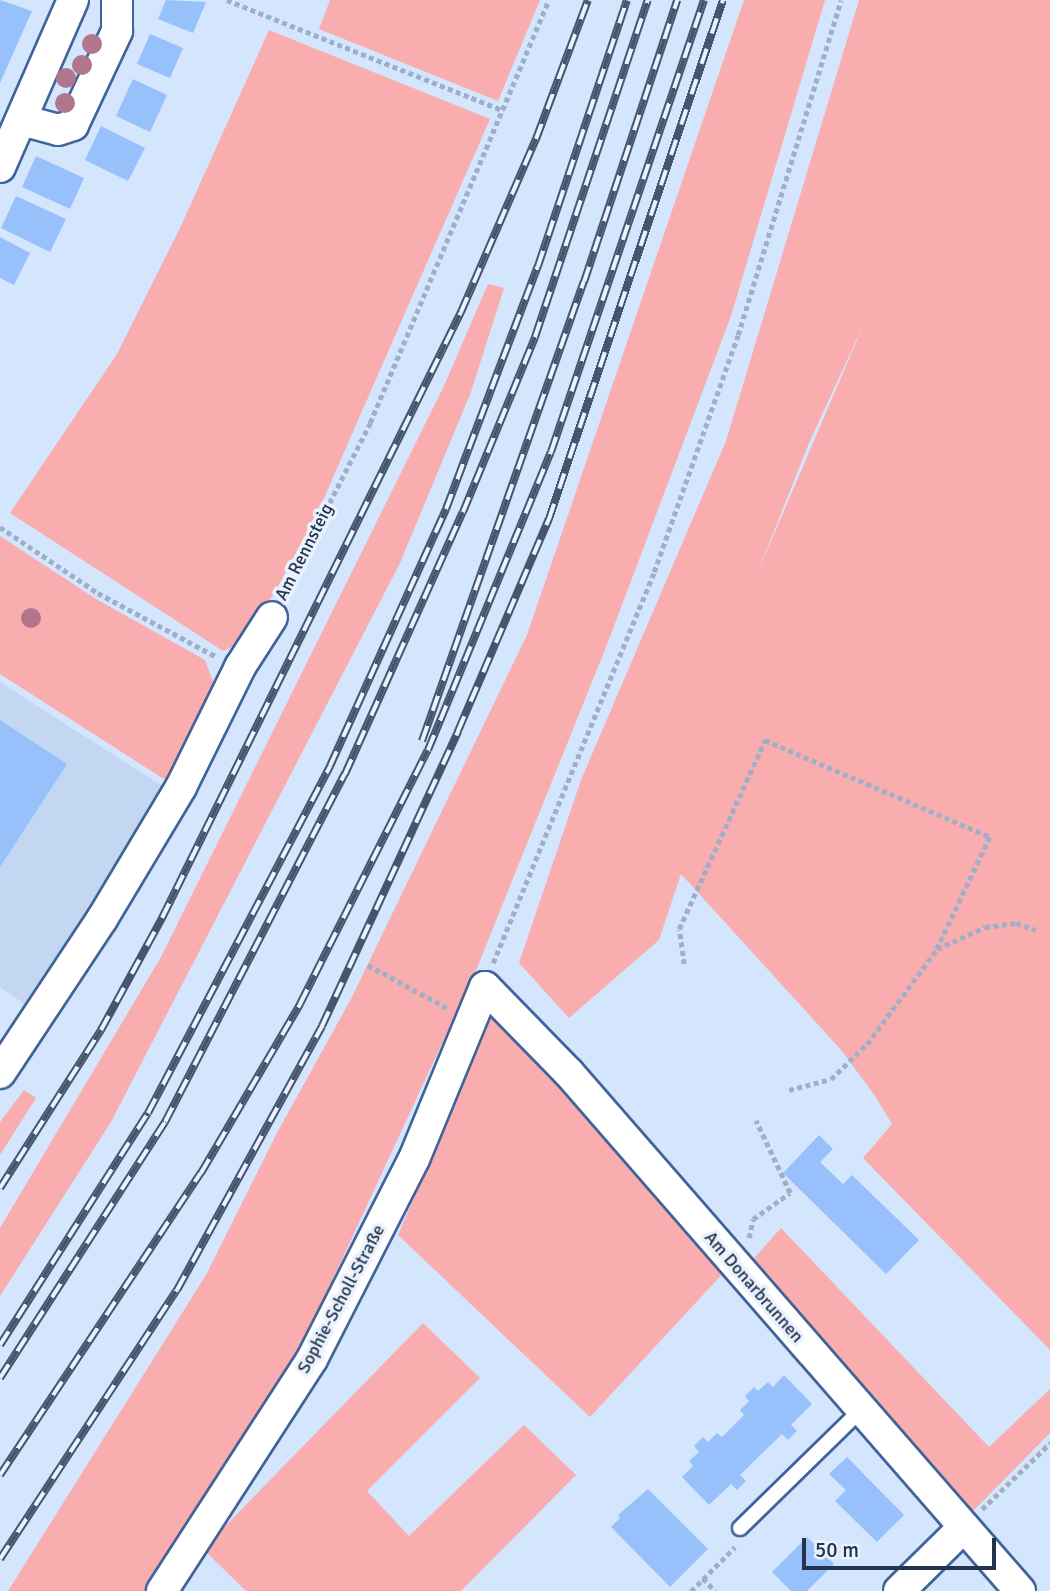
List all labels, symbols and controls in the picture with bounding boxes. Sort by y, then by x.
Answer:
street label: Am Rennsteig [270,500,338,604]
street label: Sophie-Scholl-Straße [293,1221,389,1377]
street label: Am Donarbrunnen [700,1227,808,1347]
scale bar [805,1524,999,1568]
text: 50 m [815,1537,859,1563]

